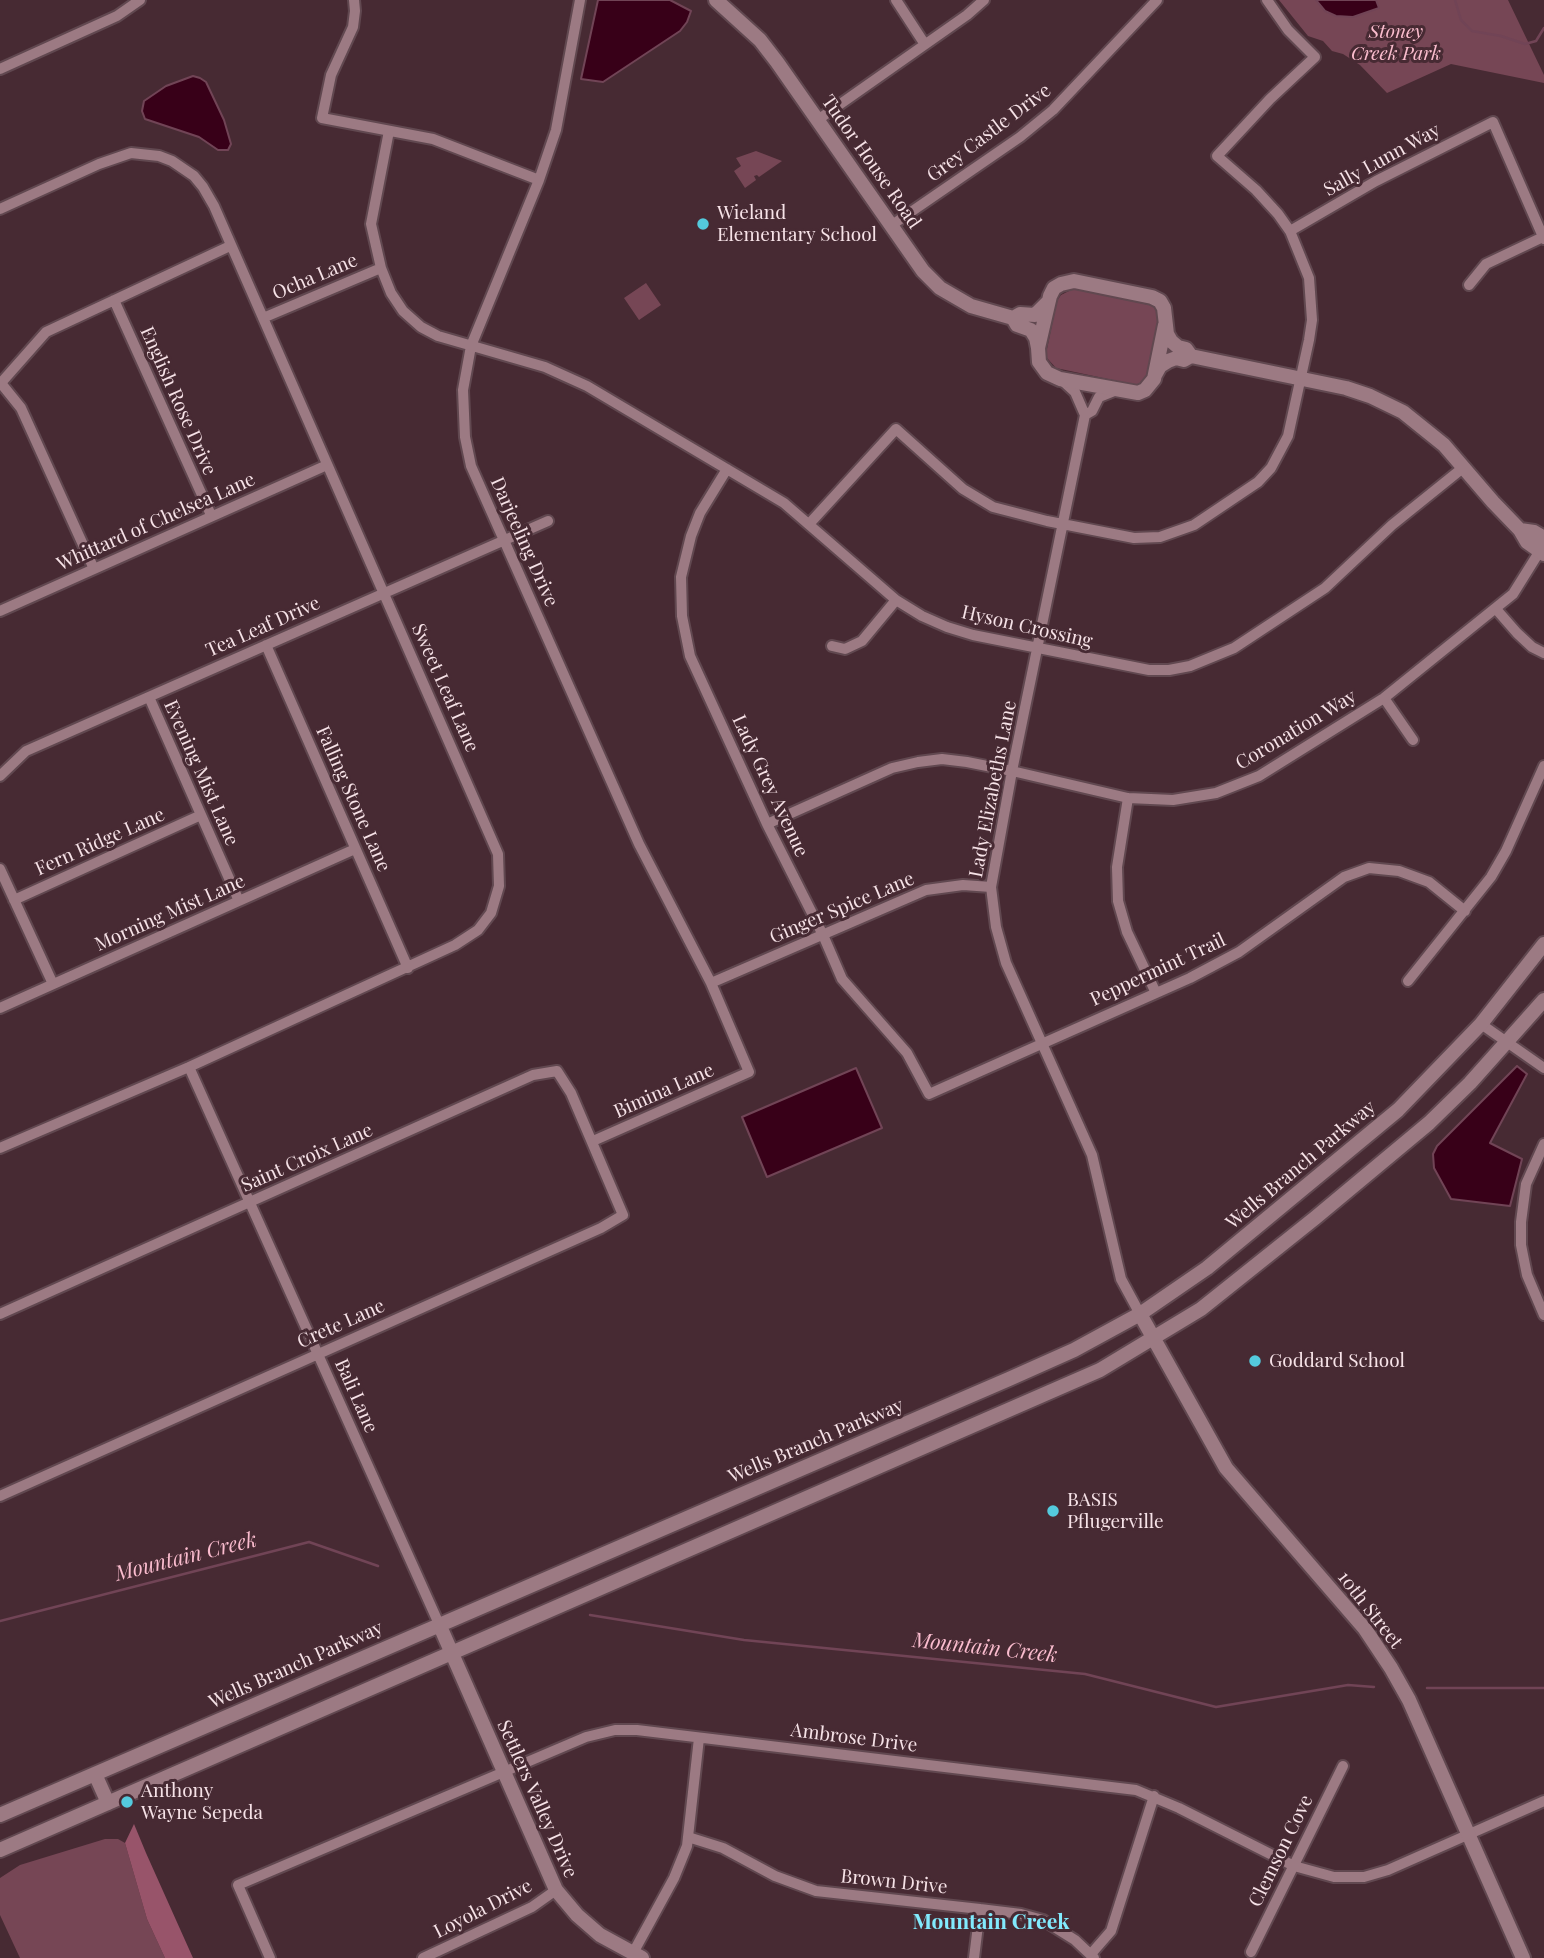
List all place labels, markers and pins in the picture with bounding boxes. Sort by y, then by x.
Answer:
place label: Wieland Elementary School [717,202,877,246]
marker: Wieland Elementary School [695,216,711,232]
place label: Goddard School [1269,1350,1405,1372]
marker: Goddard School [1247,1353,1263,1369]
place label: BASIS Pflugerville [1067,1489,1164,1533]
marker: BASIS Pflugerville [1045,1503,1061,1519]
place label: Anthony Wayne Sepeda [141,1780,263,1824]
marker: Anthony Wayne Sepeda [119,1794,135,1810]

